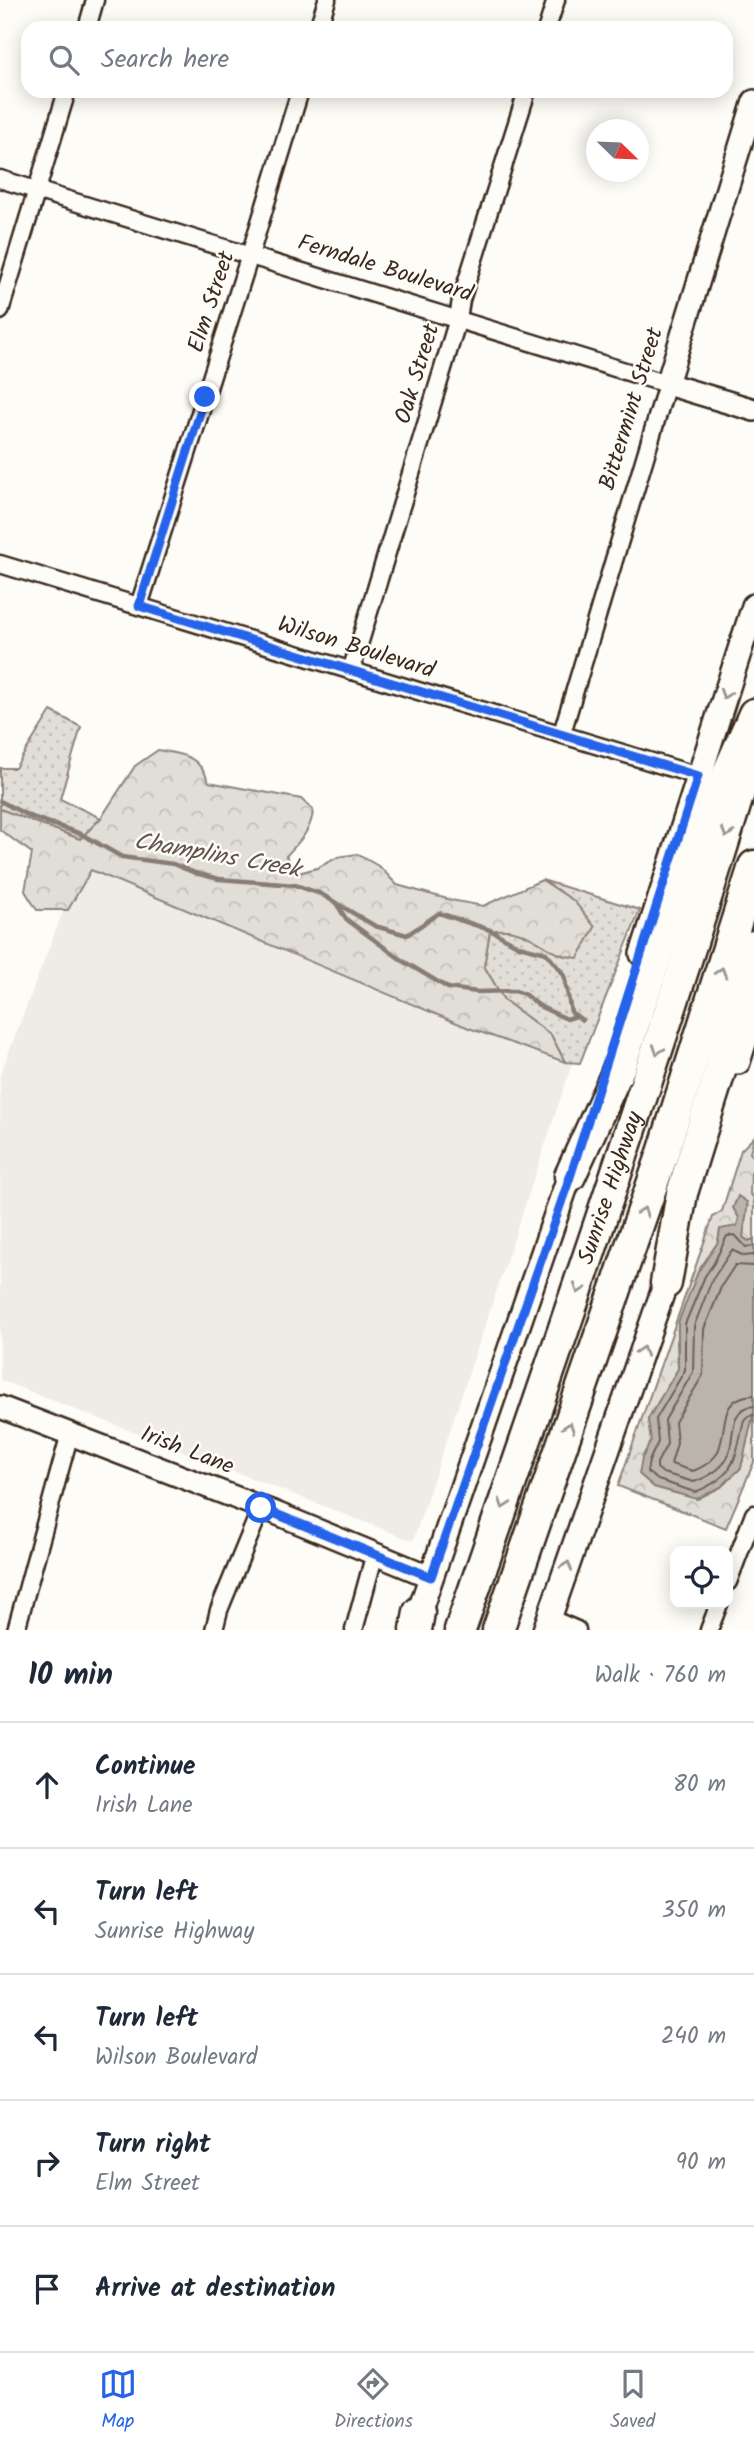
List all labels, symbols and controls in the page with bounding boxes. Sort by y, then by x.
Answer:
search box [21,21,733,98]
text: Search here [101,39,229,81]
icon: search [45,41,83,79]
north arrow [586,119,649,182]
street label: Ferndale Boulevard [293,225,478,313]
street label: Elm Street [179,245,246,357]
street label: Oak Street [386,318,451,429]
street label: Bittermint Street [590,322,674,495]
route end [189,381,220,412]
street label: Wilson Boulevard [273,607,439,689]
one-way arrow [719,687,733,700]
water label: Champlins Creek [131,822,307,890]
one-way arrow [720,826,735,838]
one-way arrow [712,966,727,978]
one-way arrow [652,1043,666,1055]
street label: Sunrise Highway [569,1107,654,1269]
one-way arrow [635,1206,649,1218]
one-way arrow [573,1282,587,1294]
one-way arrow [634,1345,648,1357]
street label: Irish Lane [135,1417,239,1485]
one-way arrow [561,1421,575,1433]
route start [245,1492,276,1523]
one-way arrow [498,1497,512,1509]
map controls [670,1546,733,1609]
button: locate [670,1546,733,1609]
one-way arrow [559,1560,573,1572]
text: 10 min [28,1652,113,1700]
text: Walk · 760 m [594,1658,726,1694]
text: Continue [95,1746,196,1788]
icon: ahead [28,1766,66,1804]
text: 80 m [673,1767,726,1803]
text: Irish Lane [95,1788,193,1824]
text: Turn left [95,1872,198,1914]
icon: left [28,1892,66,1930]
text: 350 m [661,1893,726,1929]
text: Sunrise Highway [95,1914,254,1950]
text: Turn left [95,1998,198,2040]
icon: left [28,2018,66,2056]
text: 240 m [661,2019,726,2055]
text: Wilson Boulevard [95,2040,258,2076]
text: Turn right [95,2124,211,2166]
icon: right [28,2144,66,2182]
text: 90 m [676,2145,726,2181]
text: Elm Street [95,2166,200,2202]
text: Arrive at destination [95,2268,335,2310]
icon: arrive [28,2270,66,2308]
tab: Map [99,2365,137,2437]
tab: Directions [334,2365,413,2437]
tab: Saved [610,2365,655,2437]

